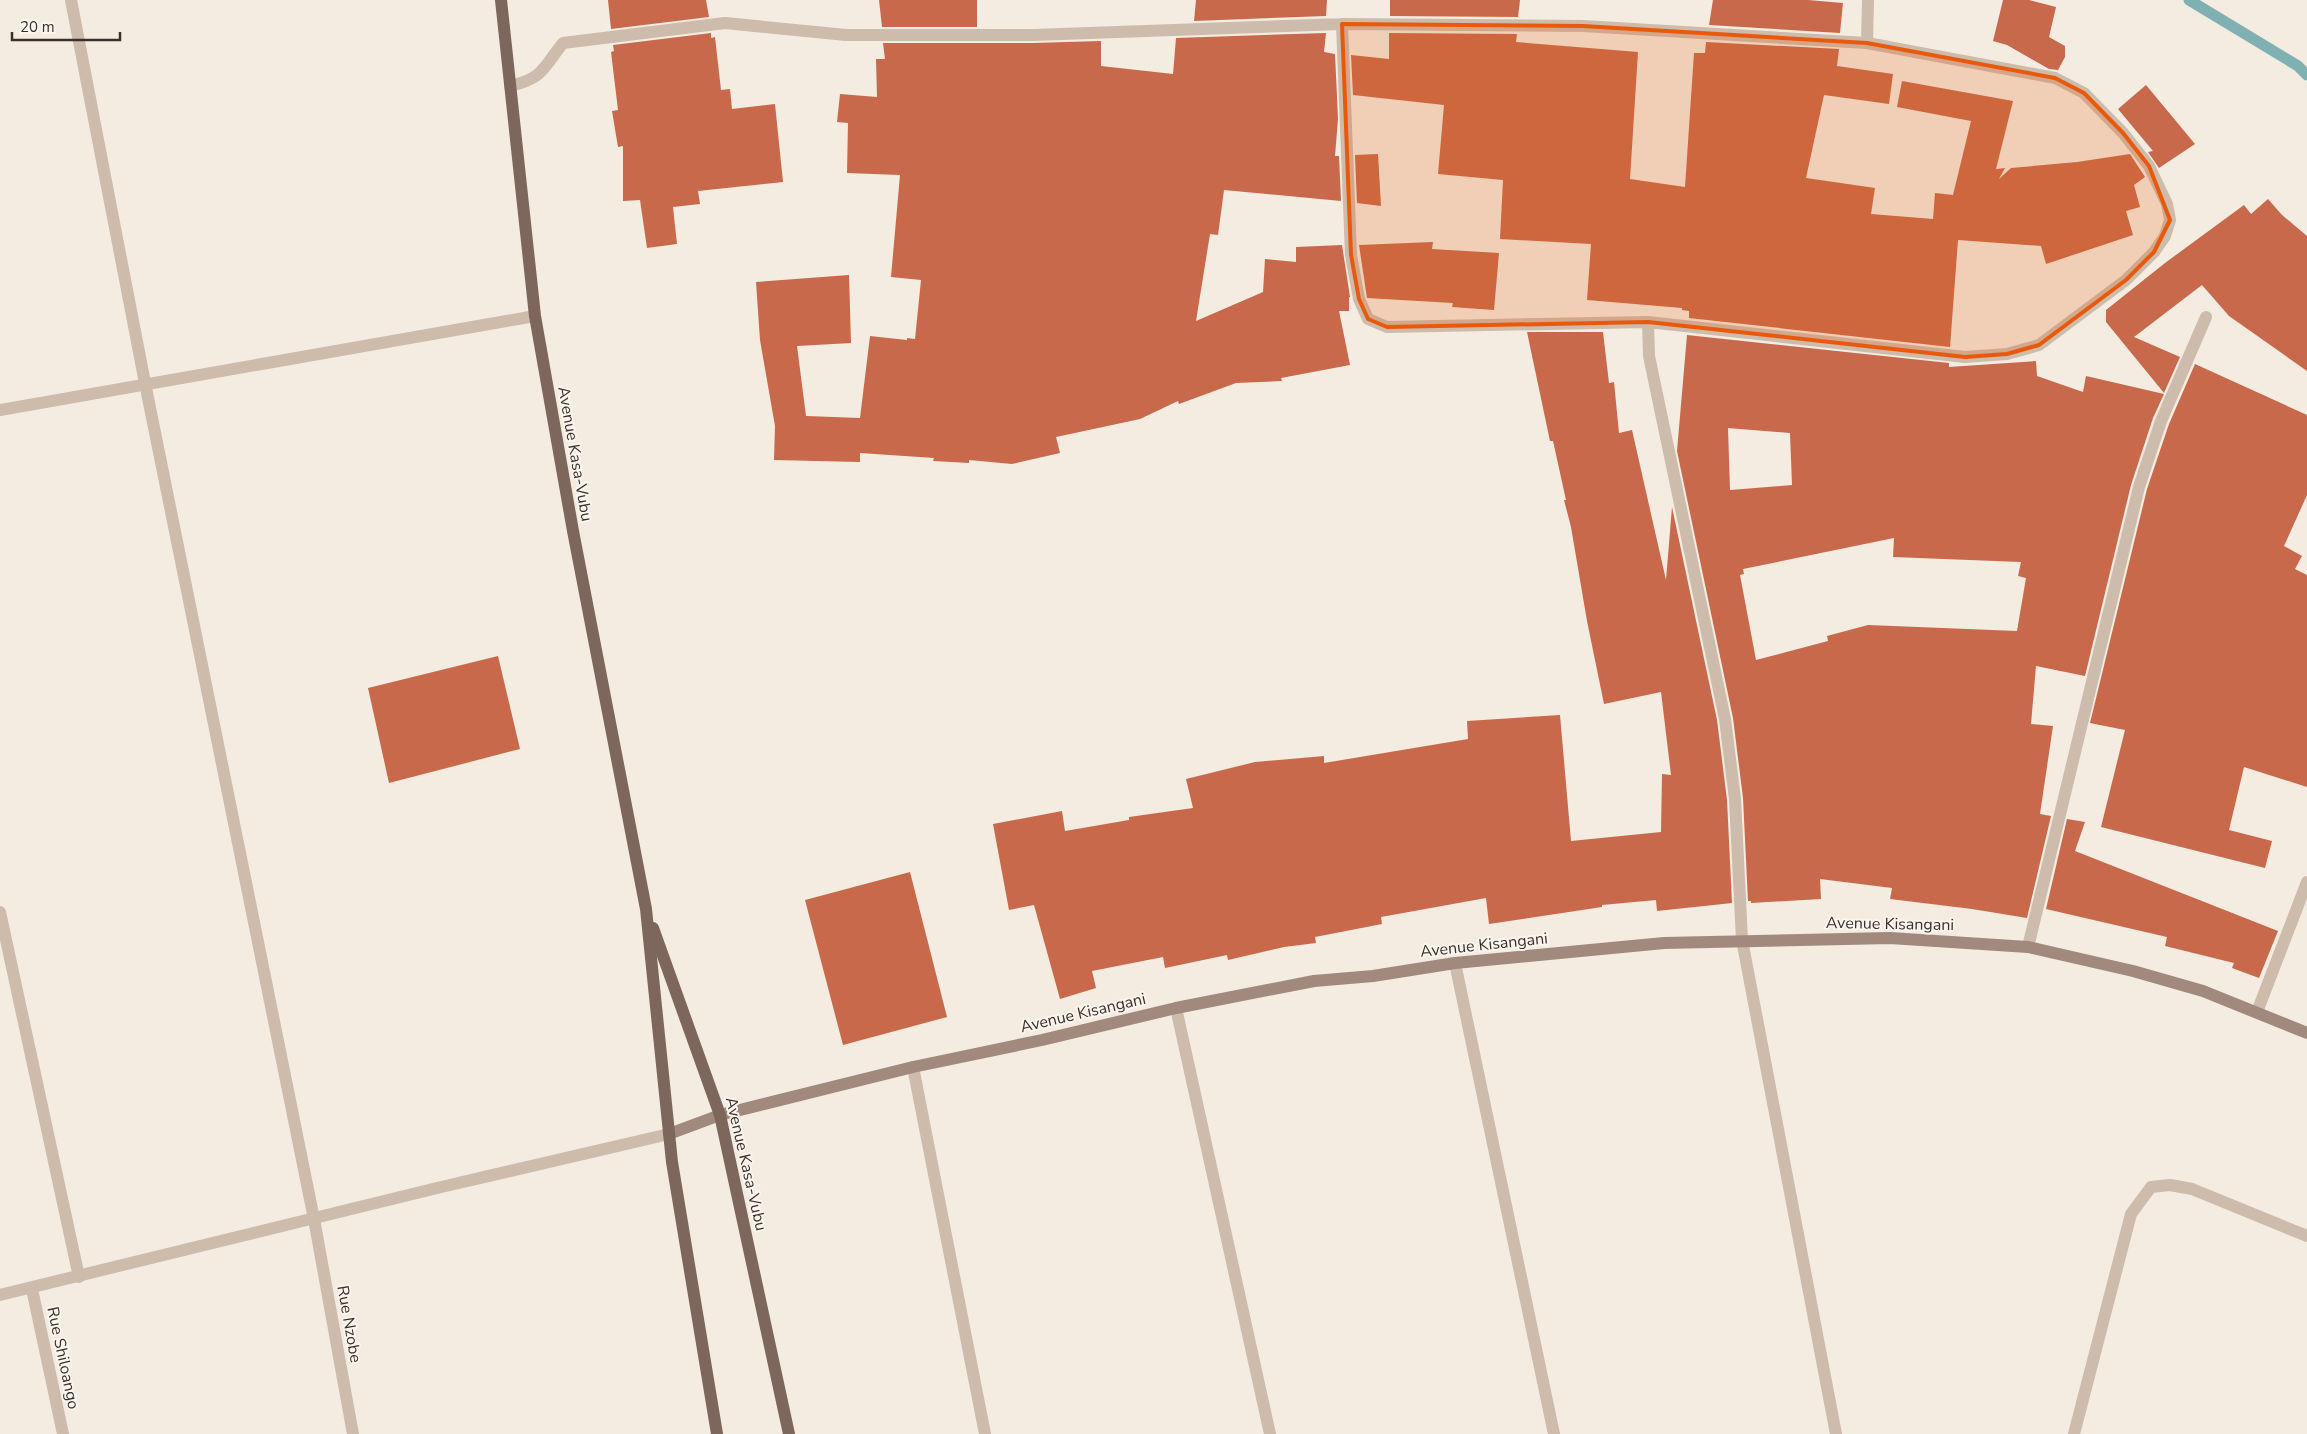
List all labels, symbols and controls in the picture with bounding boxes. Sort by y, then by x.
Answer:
scale bar [12,10,120,42]
text: 20 m [20,17,55,37]
street label: Avenue Kasa-Vubu [552,385,598,523]
street label: Avenue Kisangani [1826,912,1954,936]
street label: Avenue Kisangani [1419,927,1549,963]
street label: Avenue Kisangani [1018,988,1148,1038]
street label: Avenue Kasa-Vubu [720,1095,772,1233]
street label: Rue Nzobe [331,1284,367,1364]
street label: Rue Shiloango [41,1305,85,1411]

